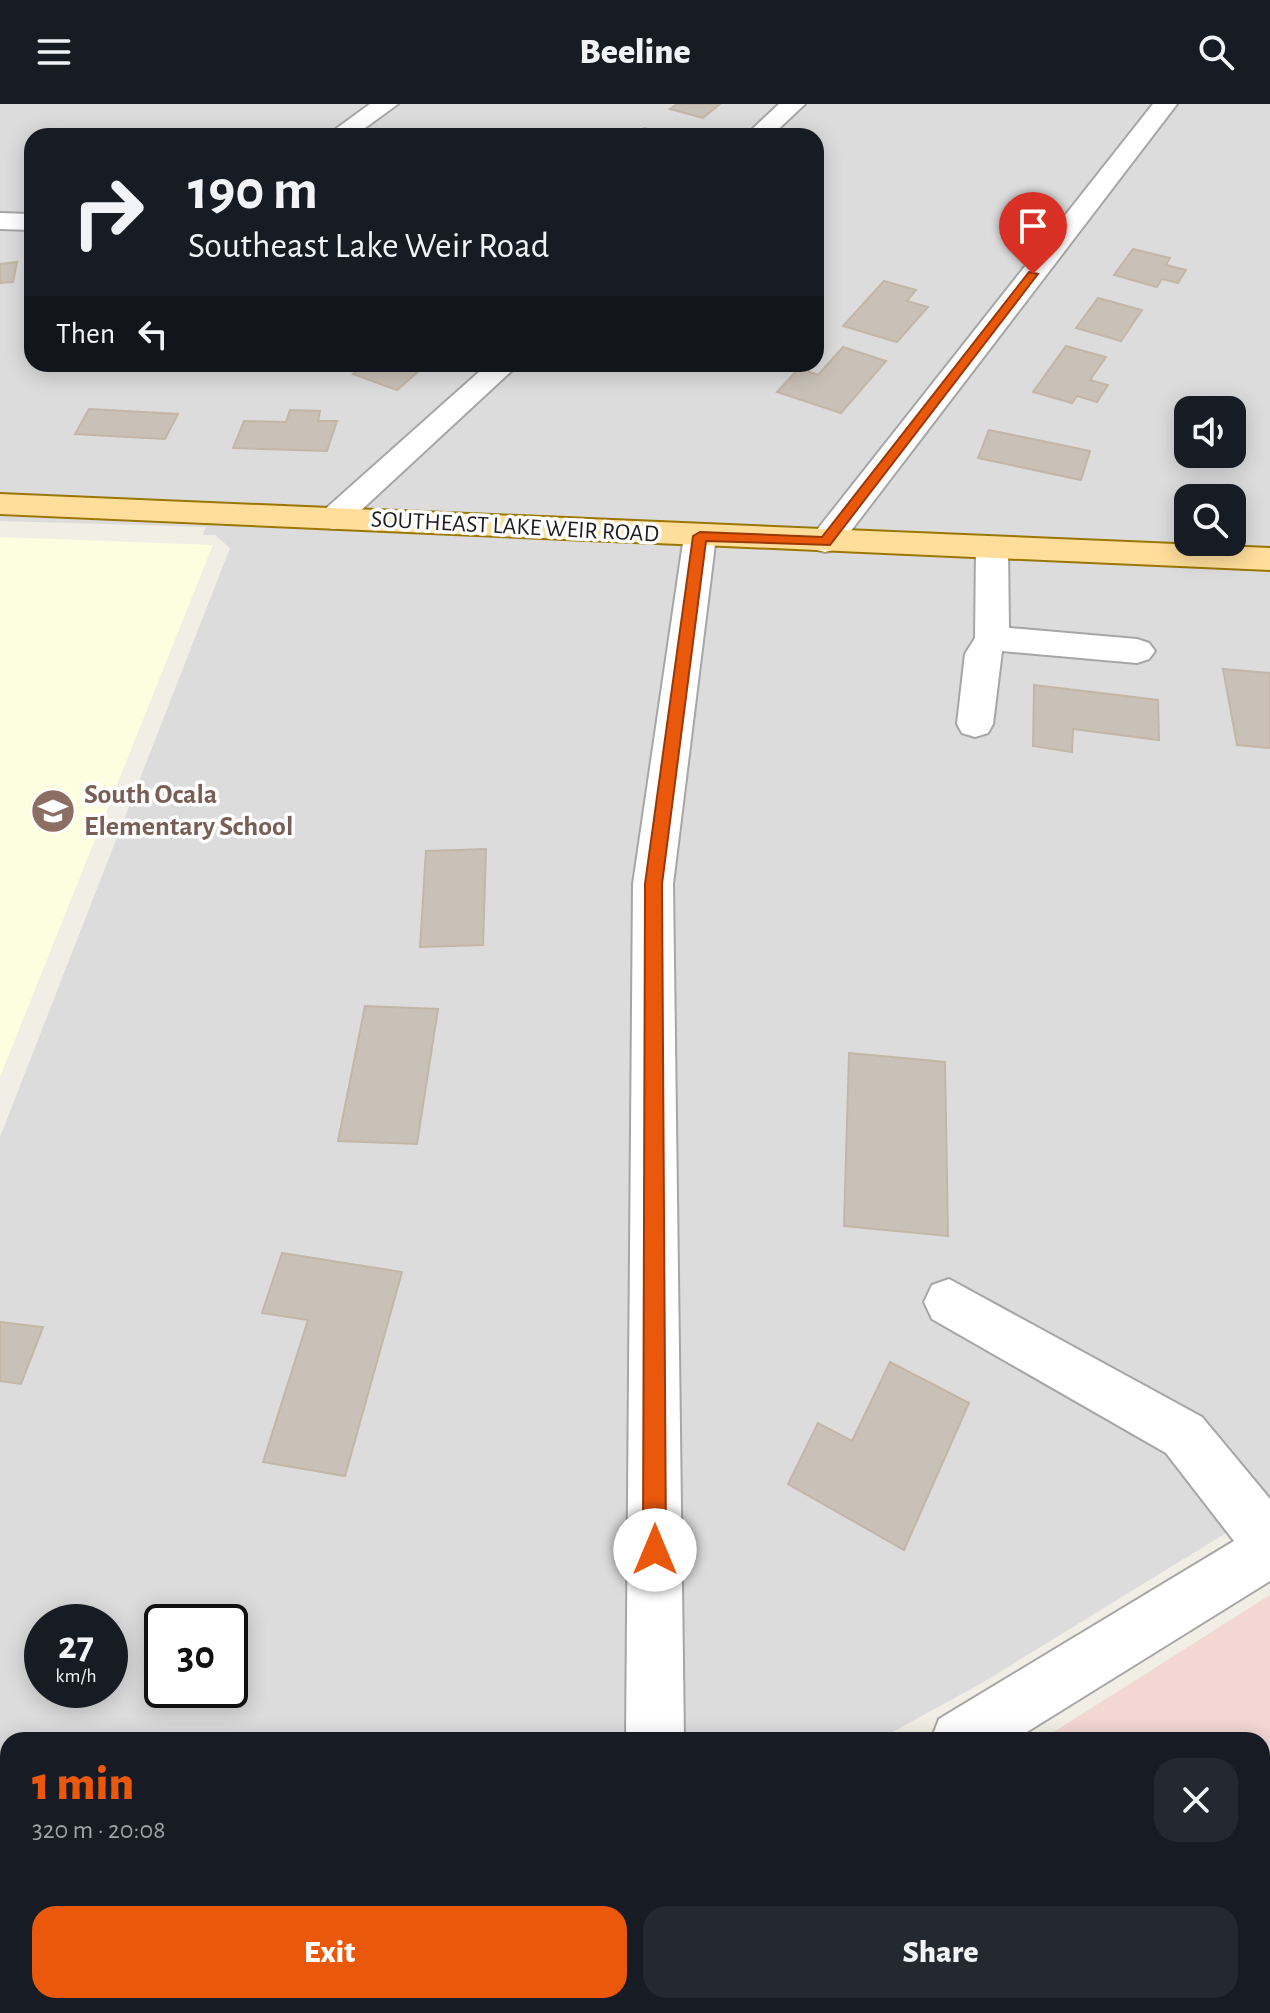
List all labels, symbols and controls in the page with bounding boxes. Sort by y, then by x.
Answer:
icon: menu [32,30,76,74]
icon: search [1194,30,1238,74]
text: Beeline [579,34,691,70]
icon: right [56,160,160,264]
text: 190 m [188,163,318,219]
pin [999,192,1067,274]
icon: arrive [1011,204,1055,248]
text: Southeast Lake Weir Road [188,228,550,264]
icon: left [131,312,175,356]
text: Then [56,319,115,349]
map controls [1174,396,1246,556]
button: sound [1174,396,1246,468]
button: search [1174,484,1246,556]
street label: SOUTHEAST LAKE WEIR ROAD [370,507,660,547]
place label: South Ocala Elementary School [84,781,293,841]
school or university icon: South Ocala Elementary School [29,787,77,835]
position arrow [613,1508,697,1592]
speed limit sign: 30 [144,1604,248,1708]
text: 27 [58,1626,94,1666]
text: km/h [55,1666,97,1686]
button: close [1154,1758,1238,1842]
text: 1 min [32,1761,134,1809]
text: 320 m · 20:08 [32,1817,165,1843]
button: Exit [32,1906,627,1998]
button: Share [643,1906,1238,1998]

